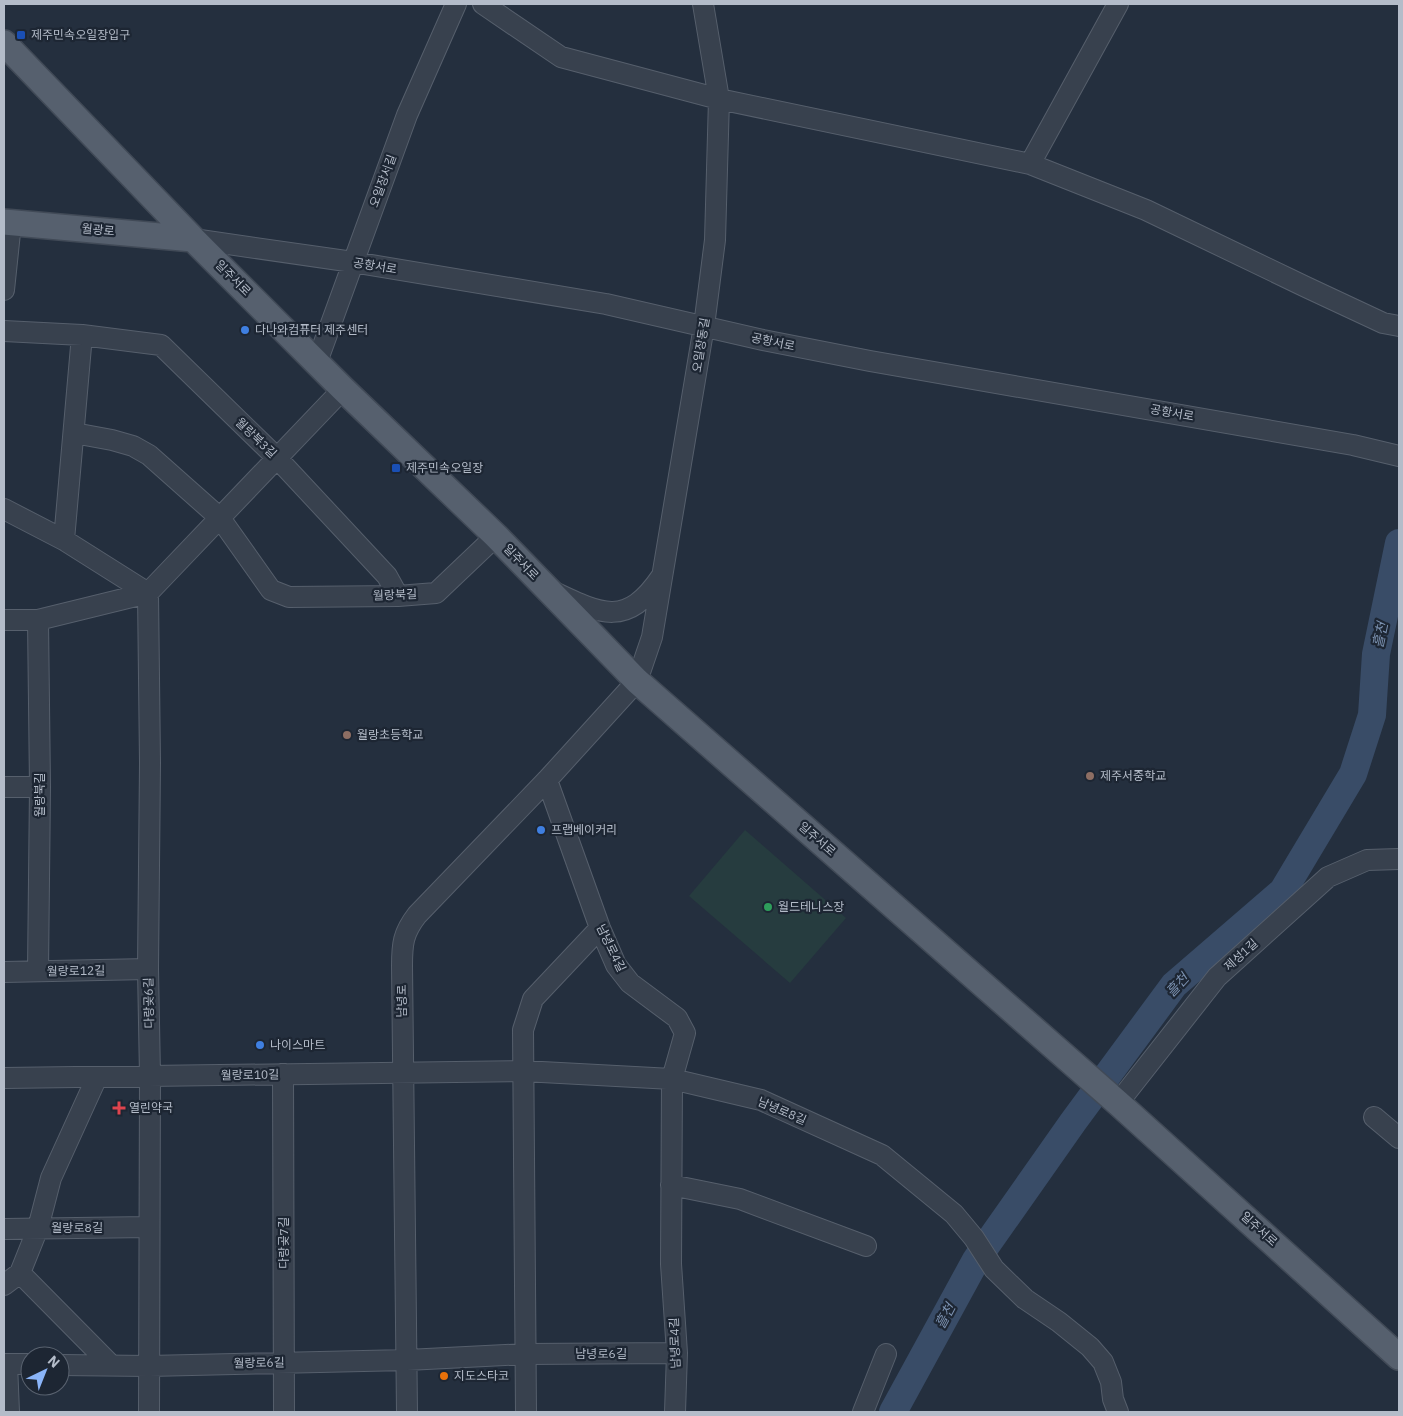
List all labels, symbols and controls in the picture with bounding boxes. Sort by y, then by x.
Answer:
place label: 제주민속오일장입구 [31,27,130,42]
marker: 제주민속오일장입구 [15,29,27,41]
street label: 오일장서길 [366,152,399,209]
street label: 월광로 [81,221,115,238]
street label: 공항서로 [352,255,398,276]
street label: 일주서로 [212,257,254,299]
street label: 오일장동길 [689,316,712,373]
place label: 다나와컴퓨터 제주센터 [255,322,368,337]
marker: 다나와컴퓨터 제주센터 [239,324,251,336]
street label: 공항서로 [750,330,796,353]
street label: 공항서로 [1149,401,1195,424]
street label: 월랑북3길 [233,414,280,461]
place label: 제주민속오일장 [406,460,483,475]
marker: 제주민속오일장 [390,462,402,474]
street label: 일주서로 [501,541,542,583]
street label: 월랑북길 [373,586,417,603]
water label: 흘천 [1369,619,1392,649]
place label: 월랑초등학교 [357,727,423,742]
marker: 월랑초등학교 [341,729,353,741]
place label: 제주서중학교 [1100,768,1166,783]
marker: 제주서중학교 [1084,770,1096,782]
street label: 월랑북길 [32,773,47,817]
street label: 일주서로 [796,818,839,859]
place label: 프랩베이커리 [551,822,617,837]
marker: 프랩베이커리 [535,824,547,836]
place label: 월드테니스장 [778,899,844,914]
marker: 월드테니스장 [762,901,774,913]
street label: 남녕로4길 [593,921,629,974]
street label: 제성1길 [1221,936,1261,974]
street label: 월랑로12길 [47,962,105,979]
water label: 흘천 [1162,969,1193,1001]
street label: 다랑곶6길 [141,977,156,1029]
street label: 남녕로 [394,984,409,1018]
place label: 나이스마트 [270,1037,325,1052]
marker: 나이스마트 [254,1039,266,1051]
street label: 월랑로10길 [221,1066,279,1083]
street label: 남녕로8길 [756,1094,809,1127]
place label: 열린약국 [129,1100,173,1115]
marker: 열린약국 [113,1102,125,1114]
street label: 일주서로 [1238,1208,1281,1249]
street label: 다랑곶7길 [276,1217,291,1269]
street label: 월랑로8길 [51,1220,103,1235]
water label: 흘천 [931,1299,960,1332]
street label: 남녕로4길 [666,1317,683,1369]
north arrow [20,1346,70,1396]
street label: 남녕로6길 [575,1346,627,1361]
text: N [44,1351,64,1372]
street label: 월랑로6길 [233,1355,285,1370]
place label: 지도스타코 [454,1368,509,1383]
marker: 지도스타코 [438,1370,450,1382]

